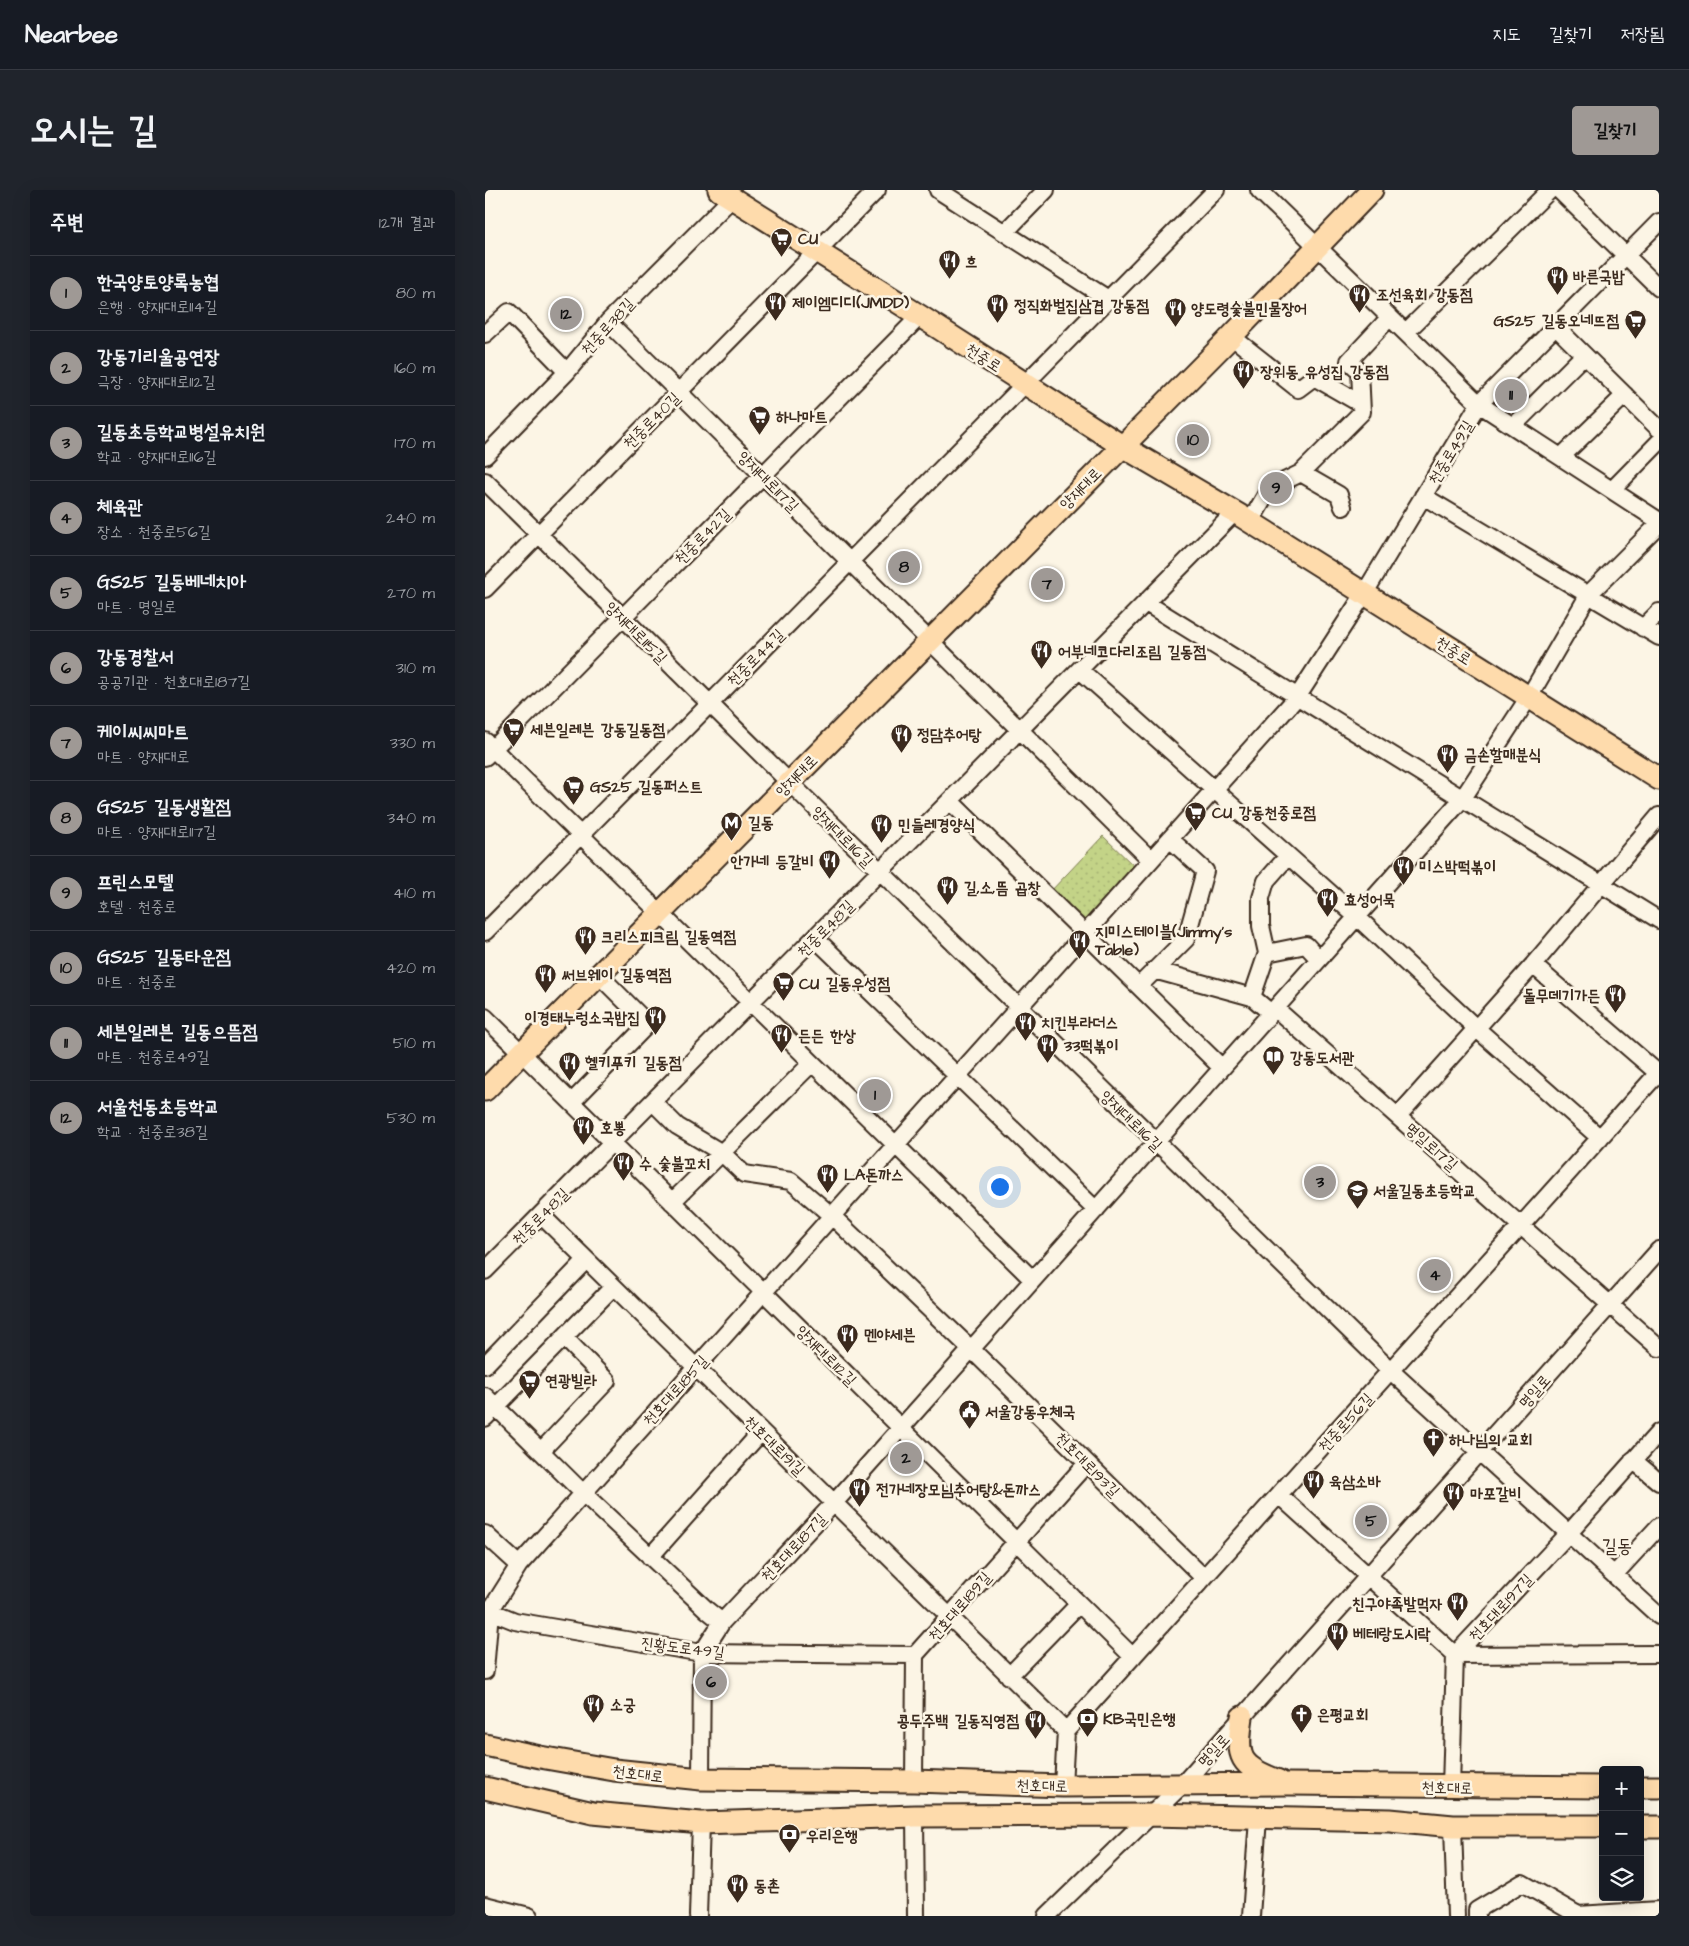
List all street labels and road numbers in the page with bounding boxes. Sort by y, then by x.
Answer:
street label: 천중로38길 [576,293,639,360]
street label: 천중로 [961,338,1006,378]
street label: 천중로40길 [618,387,685,454]
street label: 천중로49길 [1423,416,1479,489]
street label: 양재대로117길 [733,446,804,517]
street label: 양재대로 [1055,463,1107,515]
street label: 천중로42길 [670,504,736,570]
street label: 양재대로115길 [600,597,672,669]
street label: 천중로44길 [722,624,789,691]
street label: 천중로 [1431,631,1476,670]
street label: 양재대로 [771,750,823,802]
street label: 양재대로116길 [807,801,878,872]
street label: 천중로48길 [792,895,859,962]
street label: 양재대로116길 [1095,1086,1167,1156]
street label: 명일로17길 [1400,1118,1463,1176]
street label: 천중로48길 [507,1183,574,1250]
street label: 양재대로112길 [791,1320,862,1391]
street label: 천호대로185길 [638,1350,713,1431]
street label: 명일로 [1514,1370,1556,1413]
street label: 천중로56길 [1313,1388,1378,1457]
street label: 천호대로191길 [739,1411,810,1481]
street label: 천호대로193길 [1050,1427,1125,1502]
street label: 천호대로187길 [756,1508,831,1587]
street label: 천호대로189길 [923,1567,996,1646]
street label: 천호대로197길 [1464,1569,1538,1646]
street label: 진황도로49길 [640,1632,726,1664]
street label: 명일로 [1193,1729,1235,1772]
street label: 천호대로 [611,1760,665,1788]
street label: 천호대로 [1016,1775,1068,1797]
street label: 천호대로 [1421,1777,1473,1799]

